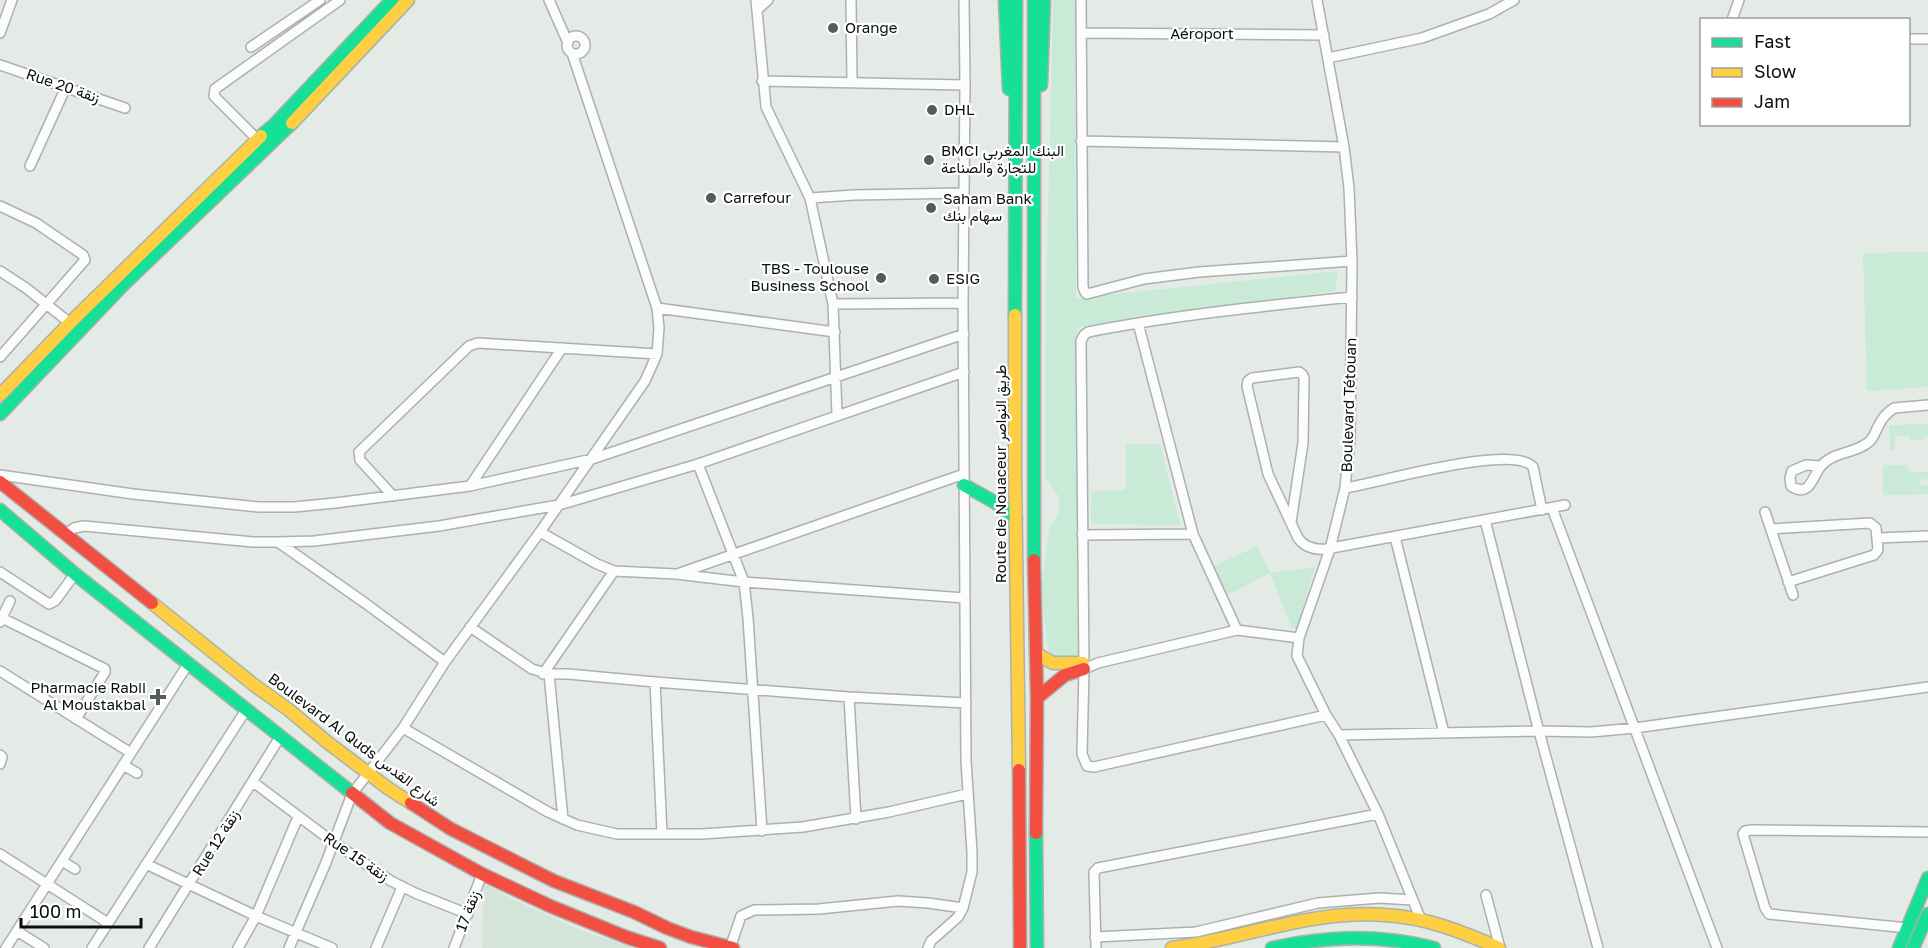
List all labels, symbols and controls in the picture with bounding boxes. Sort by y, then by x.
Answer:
place label: Orange [845,18,898,36]
legend [1700,18,1910,126]
marker: Orange [826,21,840,35]
street label: Aéroport [1170,24,1234,42]
text: Fast [1754,30,1791,52]
text: Slow [1754,60,1797,82]
street label: Rue 20 زنقة [24,64,103,107]
text: Jam [1754,90,1790,112]
place label: DHL [944,100,975,118]
marker: DHL [925,103,939,117]
place label: BMCI البنك المغربي للتجارة والصناعة [941,141,1064,177]
marker: BMCI البنك المغربي للتجارة والصناعة [922,153,936,167]
place label: Carrefour [723,188,791,206]
place label: Saham Bank سهام بنك [943,189,1033,226]
marker: Carrefour [704,191,718,205]
marker: Saham Bank سهام بنك [924,201,938,215]
place label: TBS - Toulouse Business School [751,259,869,294]
place label: ESIG [946,269,980,287]
marker: TBS - Toulouse Business School [874,271,888,285]
marker: ESIG [927,272,941,286]
street label: Boulevard Tétouan [1337,337,1359,473]
street label: Route de Nouaceur طريق النواصر [991,364,1011,583]
street label: Boulevard Al Quds شارع القدس [263,669,444,812]
place label: Pharmacie Rabii Al Moustakbal [30,678,146,713]
marker: Pharmacie Rabii Al Moustakbal [151,690,165,704]
street label: Rue 12 زنقة [188,806,243,879]
street label: Rue 15 زنقة [320,828,393,885]
street label: زنقة 17 [451,888,484,934]
scale bar [21,891,141,929]
text: 100 m [30,900,81,922]

